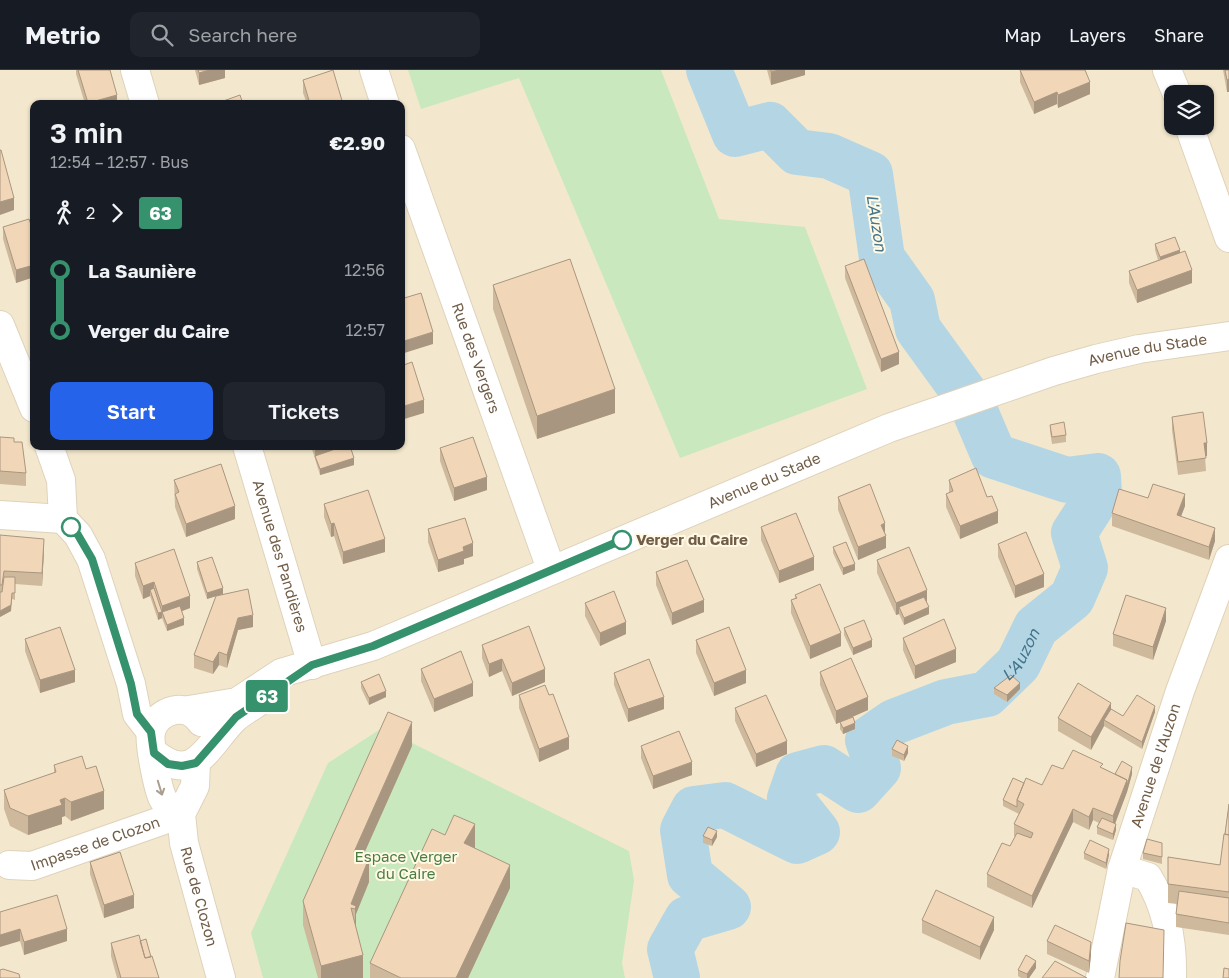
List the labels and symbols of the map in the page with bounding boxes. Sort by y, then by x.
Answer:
water label: L'Auzon [863,193,892,254]
street label: Rue des Vergers [449,300,505,416]
street label: Avenue du Stade [1086,329,1208,369]
street label: Avenue du Stade [705,448,823,512]
street label: Avenue des Pandières [250,478,312,634]
unlabelled marker [61,517,81,537]
marker: Verger du Caire [612,530,632,550]
place label: Verger du Caire [636,530,748,548]
water label: L'Auzon [997,624,1044,685]
line badge: 63 [244,680,290,712]
street label: Avenue de l'Auzon [1126,701,1183,830]
one-way arrow [155,779,165,795]
street label: Impasse de Clozon [28,812,162,874]
street label: Rue de Clozon [177,844,222,948]
park label: Espace Verger du Caire [355,847,458,882]

